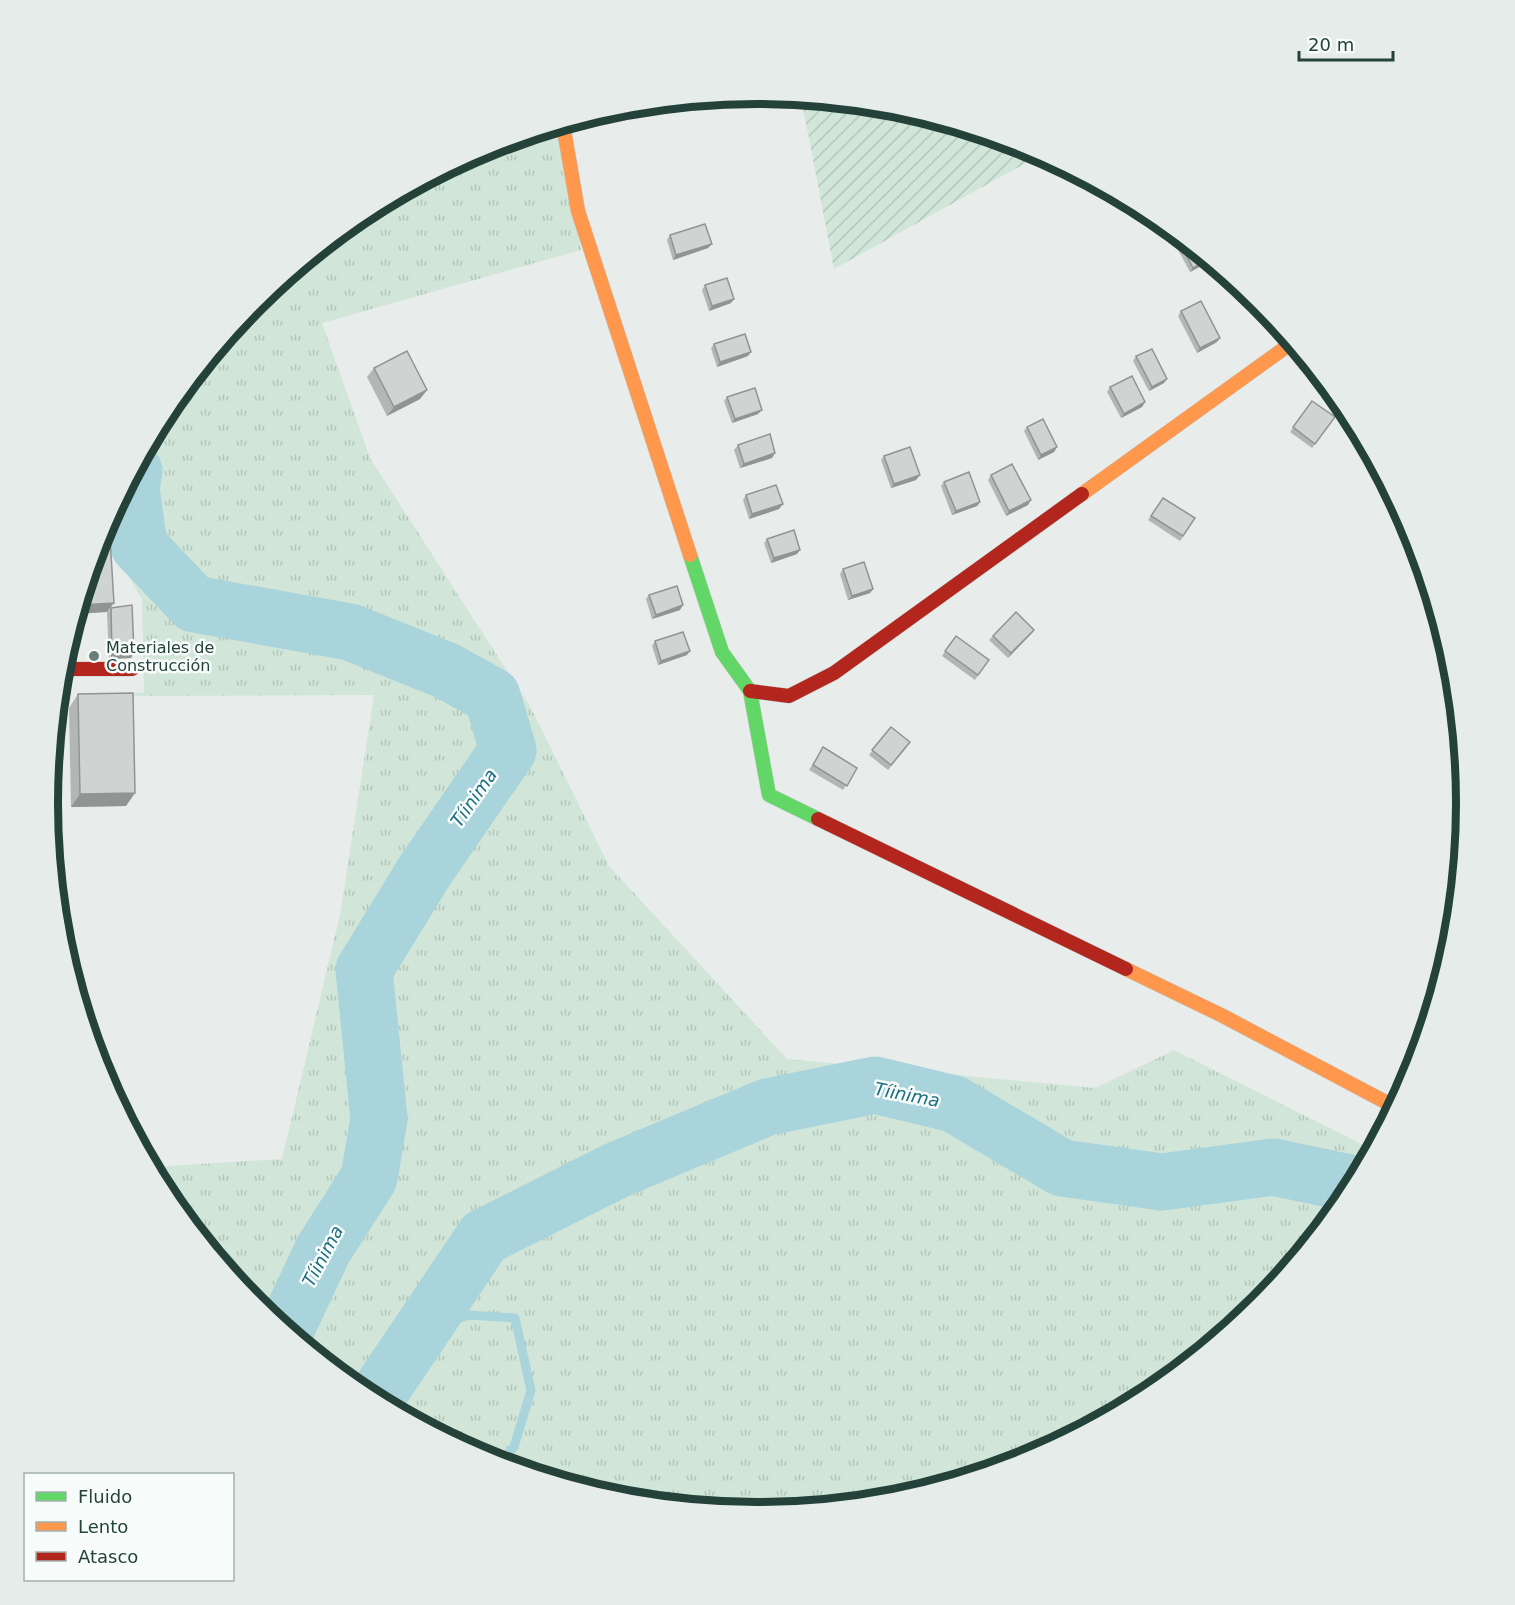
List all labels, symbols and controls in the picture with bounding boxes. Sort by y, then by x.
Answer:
scale bar [1299,24,1394,62]
text: 20 m [1308,34,1354,55]
place label: Materiales de Construcción [106,638,214,675]
marker: Materiales de Construcción [87,649,101,663]
water label: Tíinima [446,765,501,831]
water label: Tíinima [873,1078,941,1111]
water label: Tíinima [298,1222,347,1290]
legend [24,1473,234,1581]
text: Fluido [78,1486,132,1507]
text: Lento [78,1516,128,1537]
text: Atasco [78,1546,138,1567]

